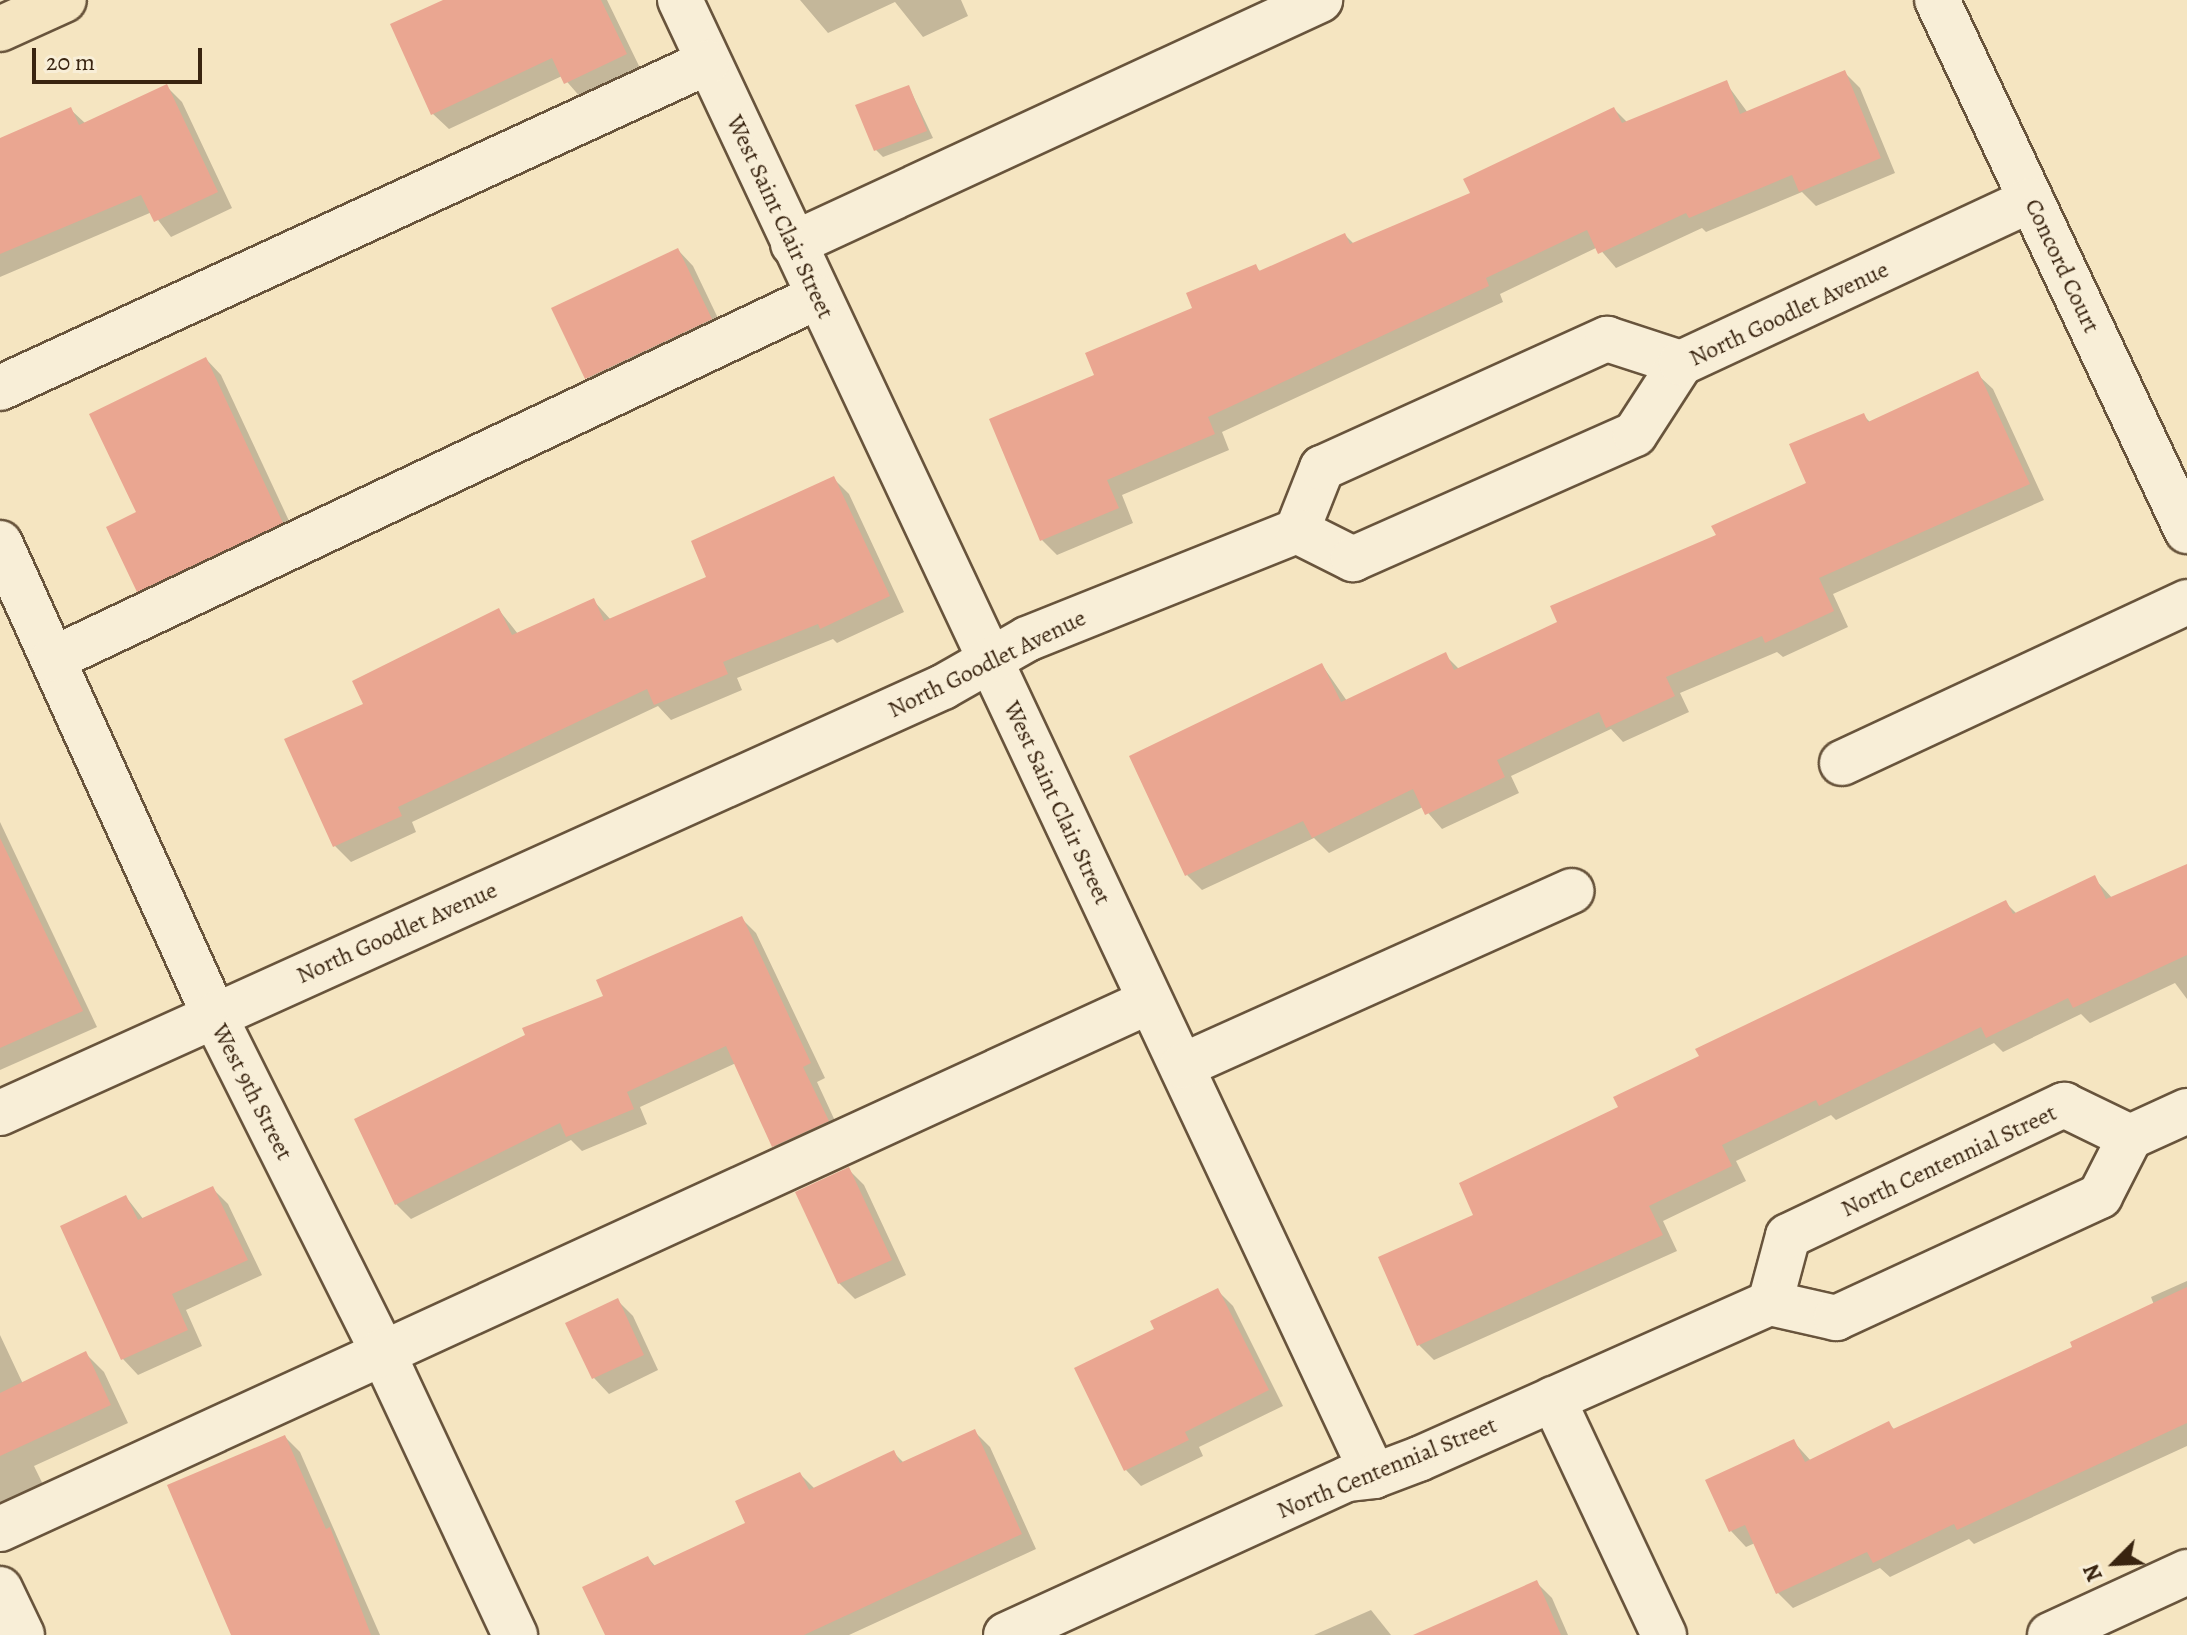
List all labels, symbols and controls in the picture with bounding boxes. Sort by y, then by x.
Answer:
scale bar [36,32,206,82]
text: 20 m [46,46,95,78]
street label: West Saint Clair Street [720,111,840,323]
street label: Concord Court [2018,194,2106,338]
street label: North Goodlet Avenue [1685,255,1893,373]
street label: North Goodlet Avenue [883,604,1091,724]
street label: West Saint Clair Street [997,697,1117,909]
street label: North Goodlet Avenue [292,876,502,990]
street label: West 9th Street [205,1019,299,1165]
street label: North Centennial Street [1837,1098,2061,1224]
street label: North Centennial Street [1273,1411,1501,1525]
north arrow [2075,1523,2155,1603]
text: N [2076,1559,2110,1586]

